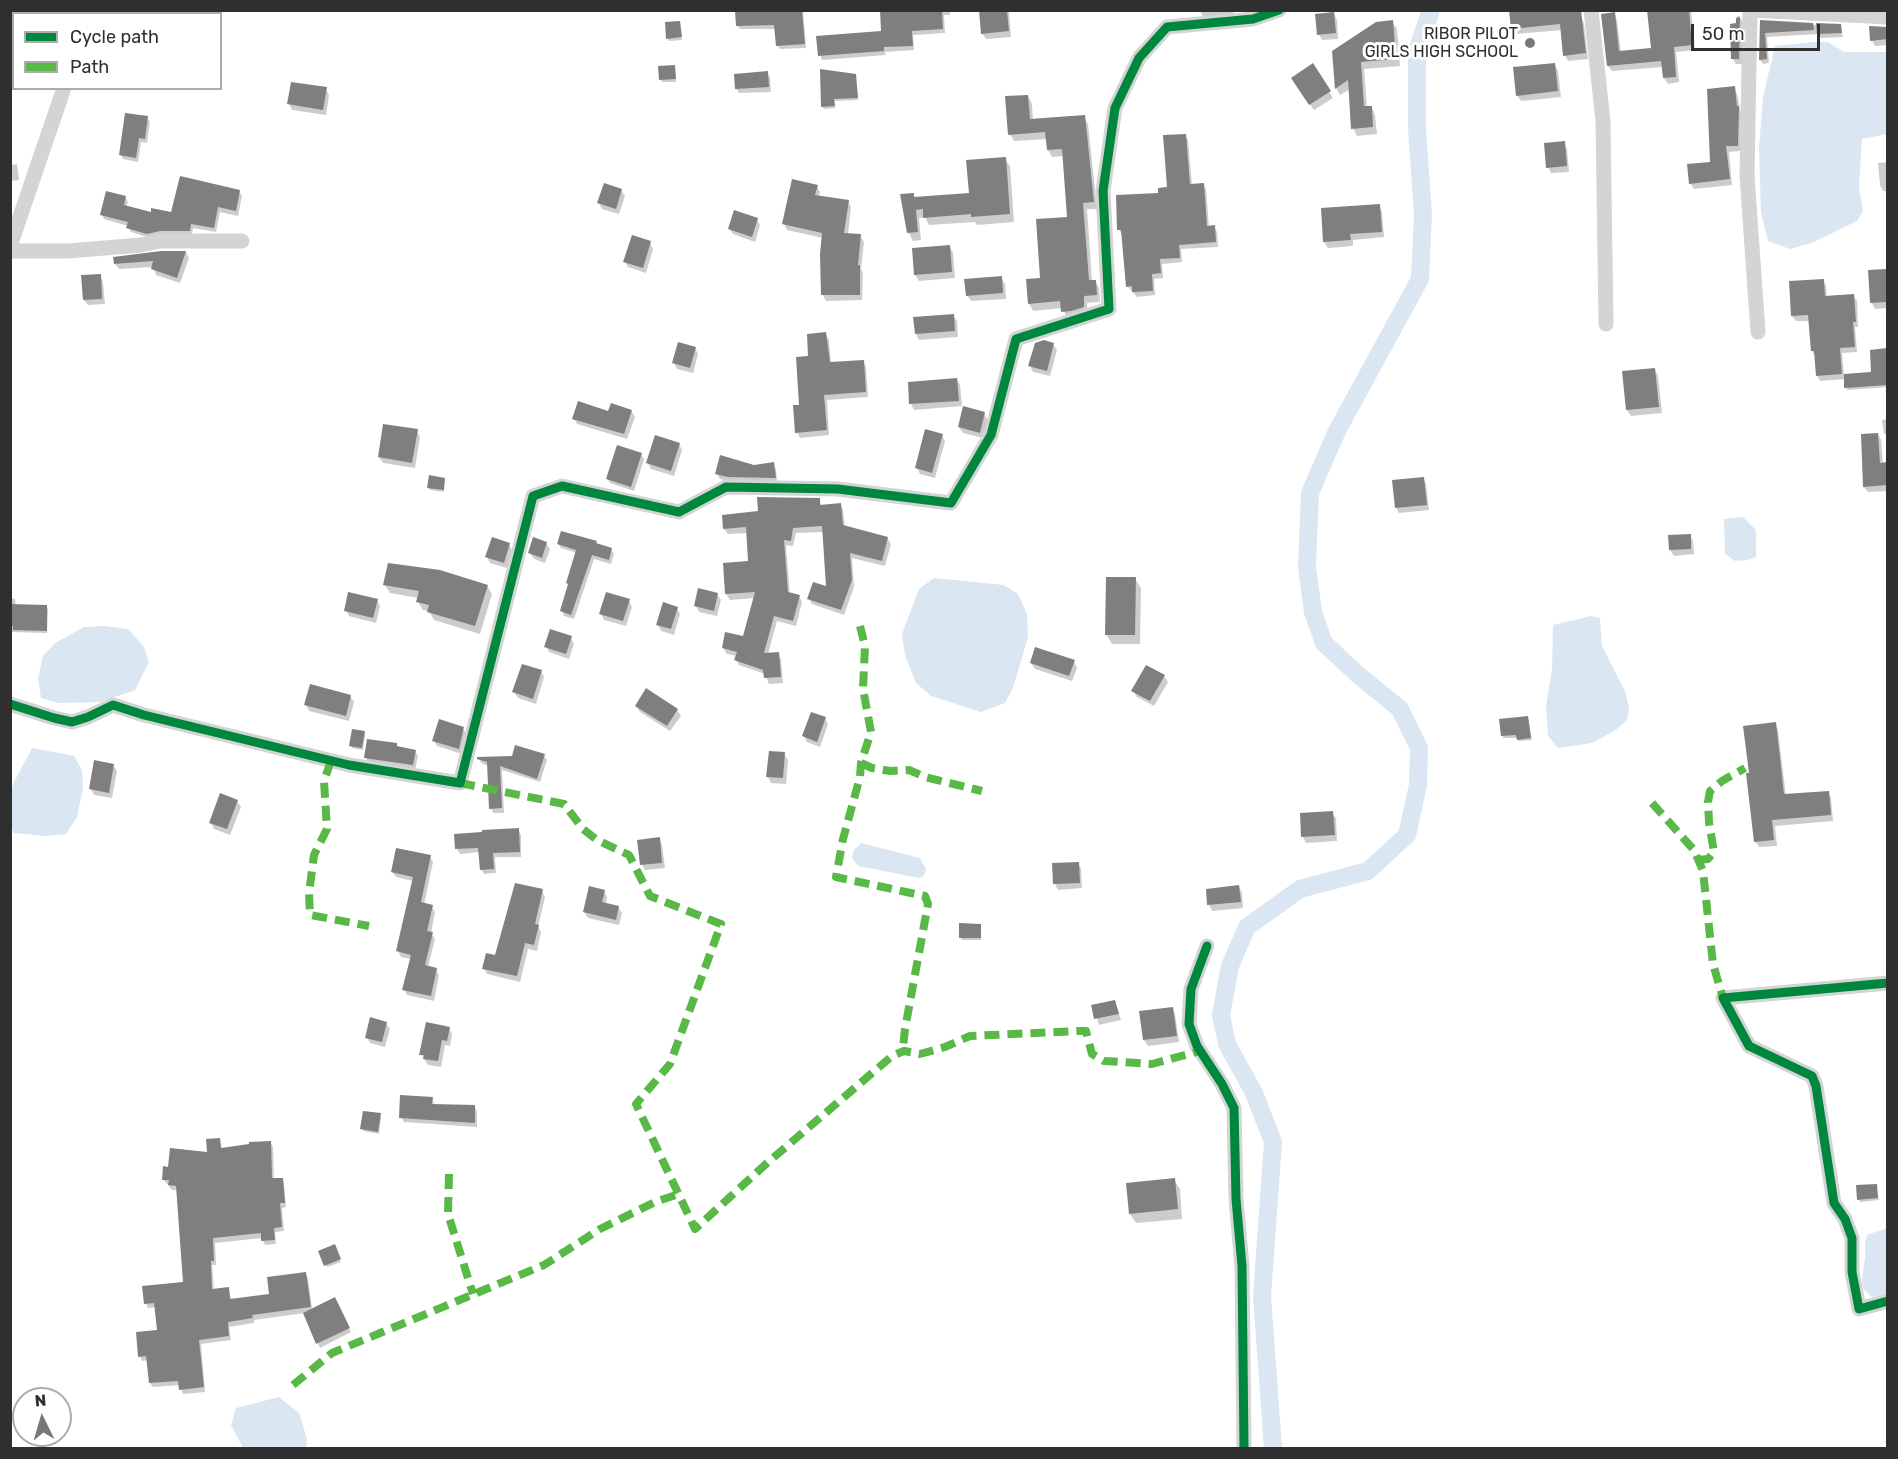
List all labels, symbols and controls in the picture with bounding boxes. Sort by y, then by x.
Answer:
legend [12,12,222,90]
scale bar [1694,12,1823,50]
text: 50 m [1702,23,1745,45]
place label: RIBOR PILOT GIRLS HIGH SCHOOL [1365,24,1518,62]
text: Cycle path [70,26,159,48]
marker: RIBOR PILOT GIRLS HIGH SCHOOL [1523,36,1537,50]
text: Path [70,56,109,78]
north arrow [12,1387,72,1447]
text: N [34,1391,47,1411]

